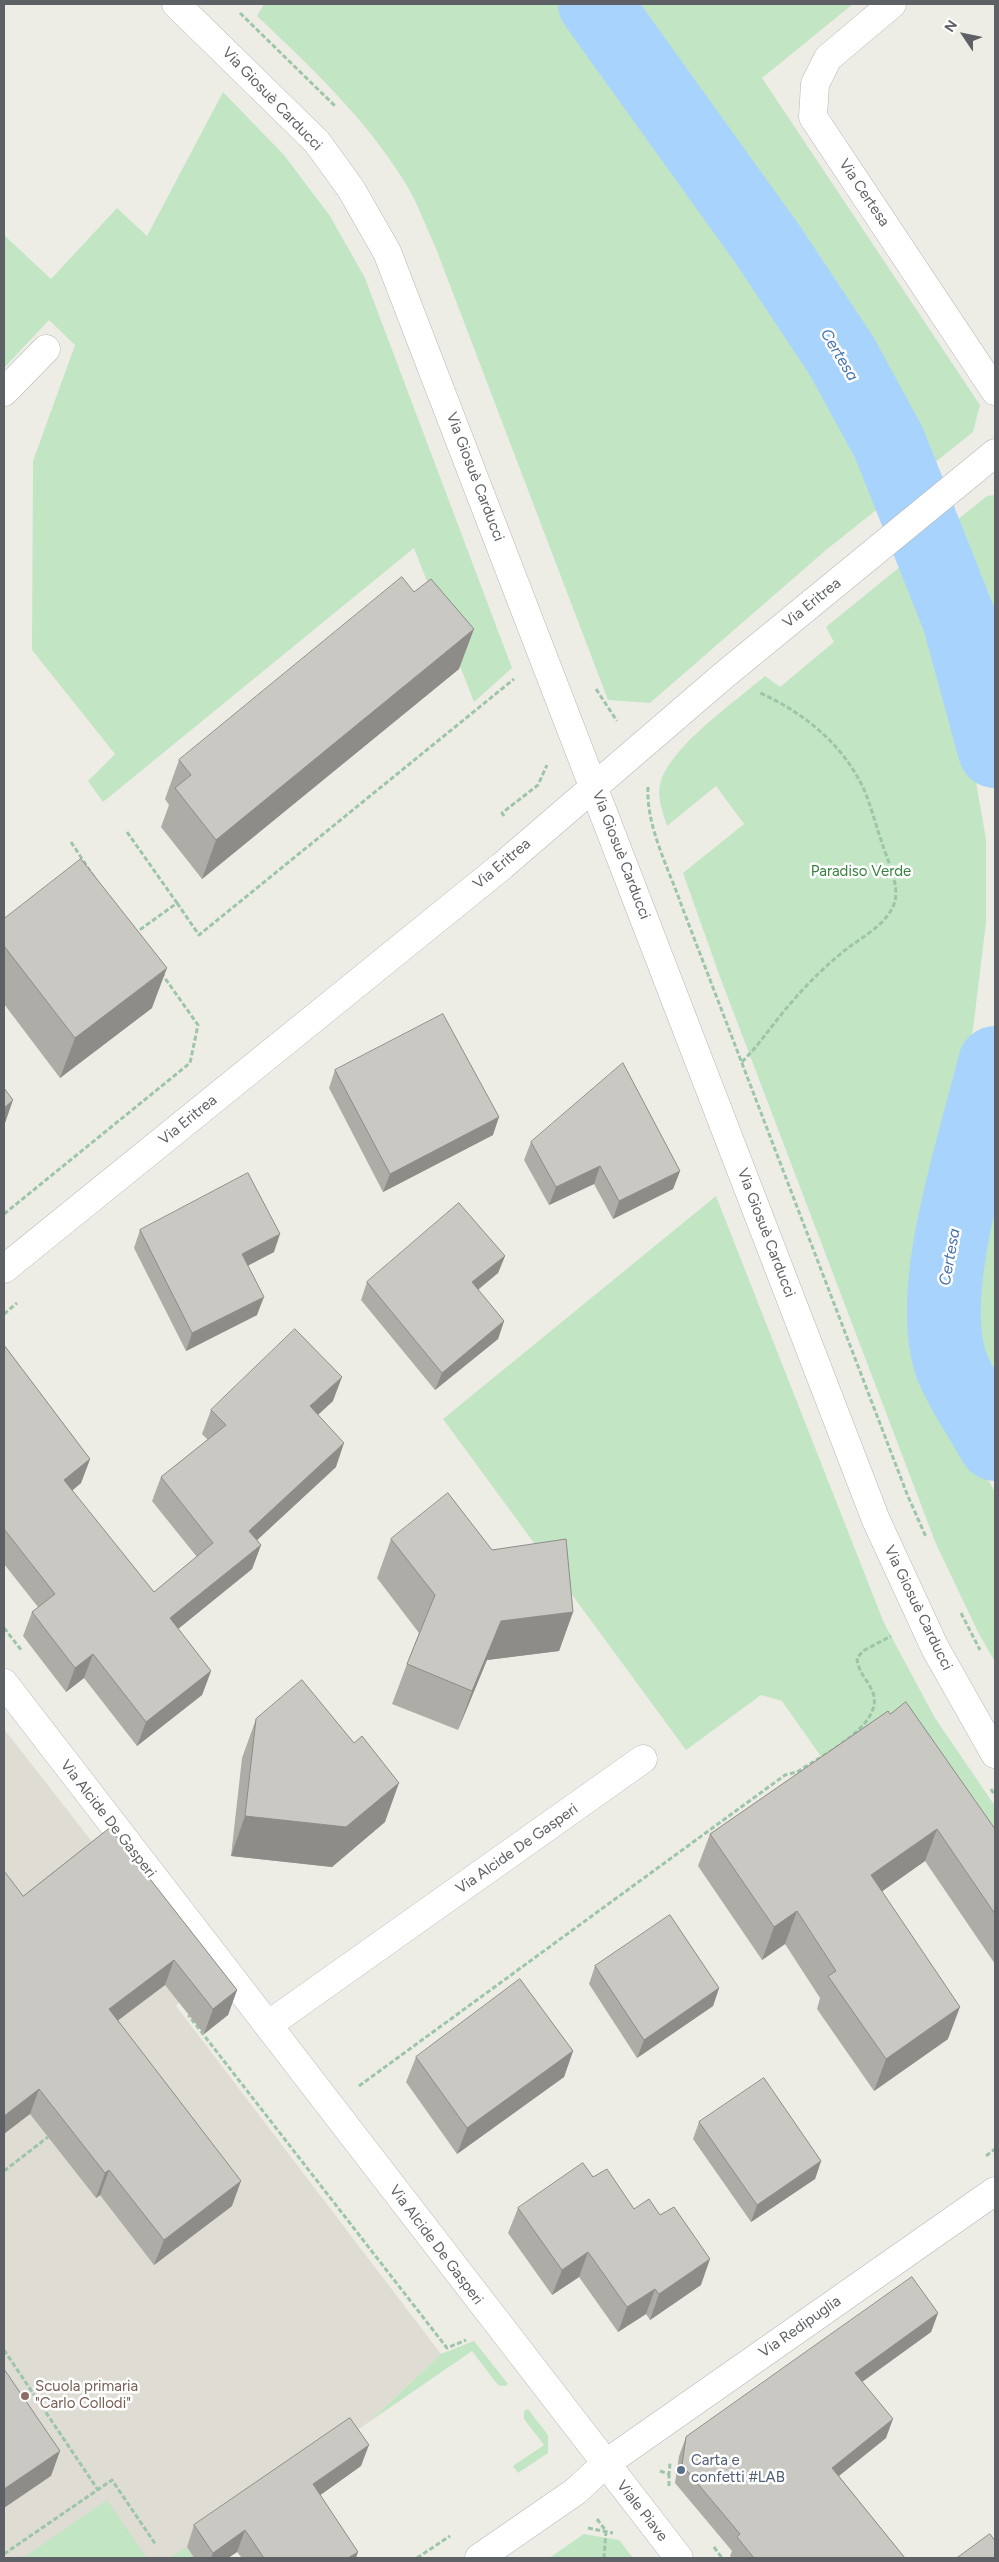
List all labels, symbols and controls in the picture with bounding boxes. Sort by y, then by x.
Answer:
north arrow [939,10,989,60]
text: N [941,17,961,36]
street label: Via Giosuè Carducci [218,44,326,154]
street label: Via Certesa [835,156,893,230]
water label: Certesa [816,325,862,385]
street label: Via Giosuè Carducci [442,410,508,544]
street label: Via Eritrea [779,574,845,632]
street label: Via Giosuè Carducci [588,788,654,922]
street label: Via Eritrea [470,835,534,893]
park label: Paradiso Verde [811,863,911,881]
street label: Via Eritrea [155,1091,221,1149]
street label: Via Giosuè Carducci [733,1166,799,1300]
water label: Certesa [936,1227,964,1287]
street label: Via Giosuè Carducci [880,1543,956,1673]
street label: Via Alcide De Gasperi [56,1756,160,1882]
street label: Via Alcide De Gasperi [453,1800,581,1898]
street label: Via Alcide De Gasperi [385,2182,487,2308]
street label: Via Redipuglia [756,2292,844,2362]
place label: Scuola primaria "Carlo Collodi" [35,2378,138,2413]
marker: Scuola primaria "Carlo Collodi" [19,2390,31,2402]
place label: Carta e confetti #LAB [691,2452,785,2487]
marker: Carta e confetti #LAB [675,2464,687,2476]
street label: Viale Piave [613,2477,671,2545]

